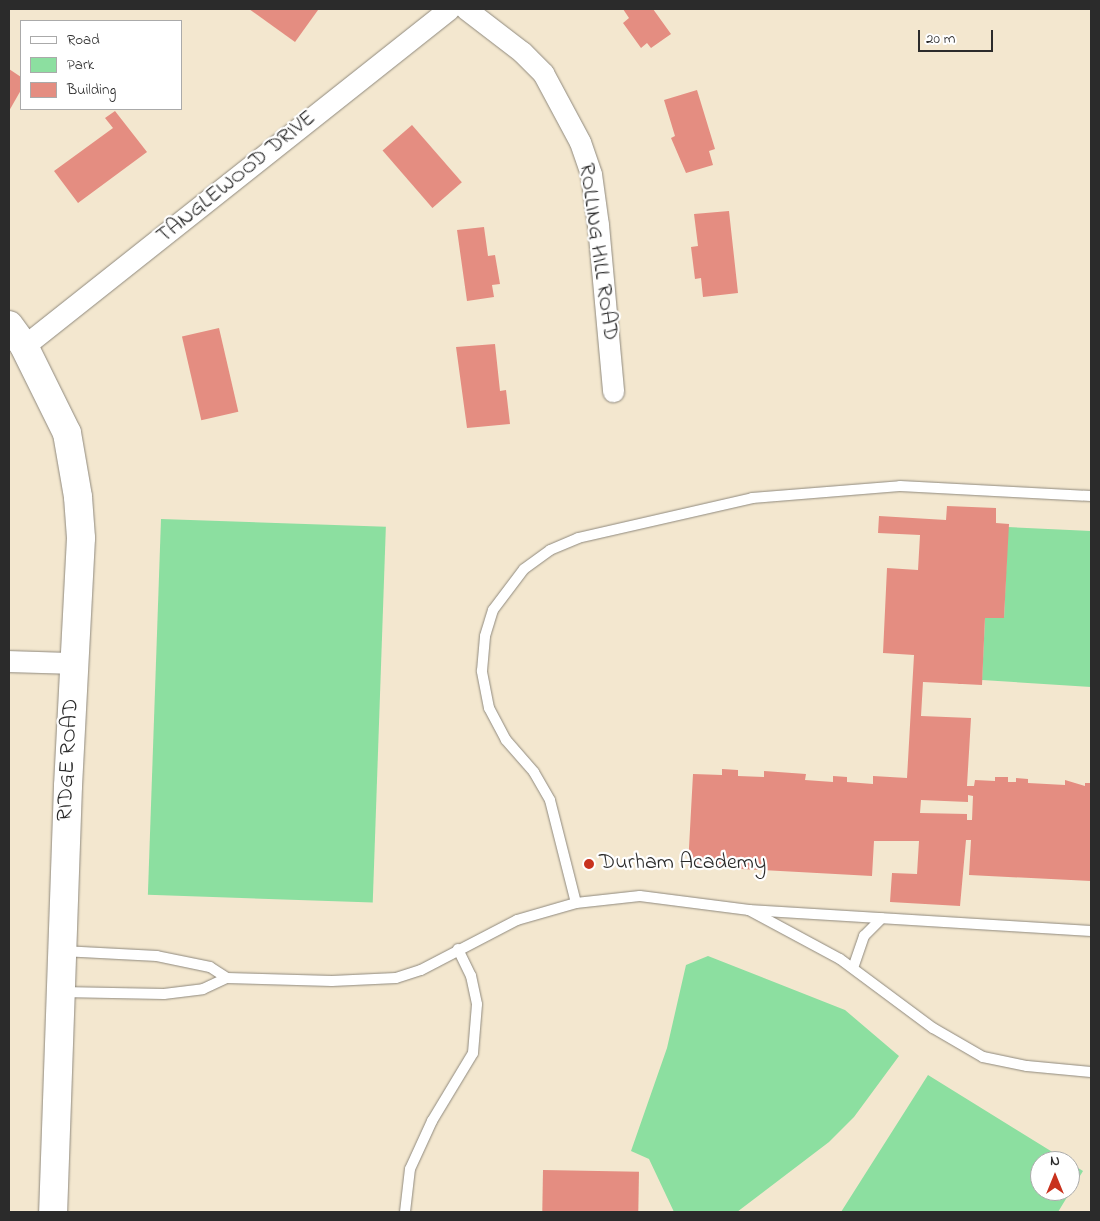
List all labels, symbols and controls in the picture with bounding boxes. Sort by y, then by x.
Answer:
legend [20,20,182,110]
scale bar [920,20,995,52]
text: 20 m [926,28,955,50]
text: Road [67,29,100,51]
text: Park [67,54,94,76]
text: Building [67,79,116,101]
street label: TANGLEWOOD DRIVE [152,106,322,250]
street label: ROLLING HILL ROAD [571,162,623,342]
street label: RIDGE ROAD [53,698,85,822]
place label: Durham Academy [599,851,766,877]
marker: Durham Academy [583,858,595,870]
north arrow [1030,1151,1080,1201]
text: N [1050,1151,1060,1172]

